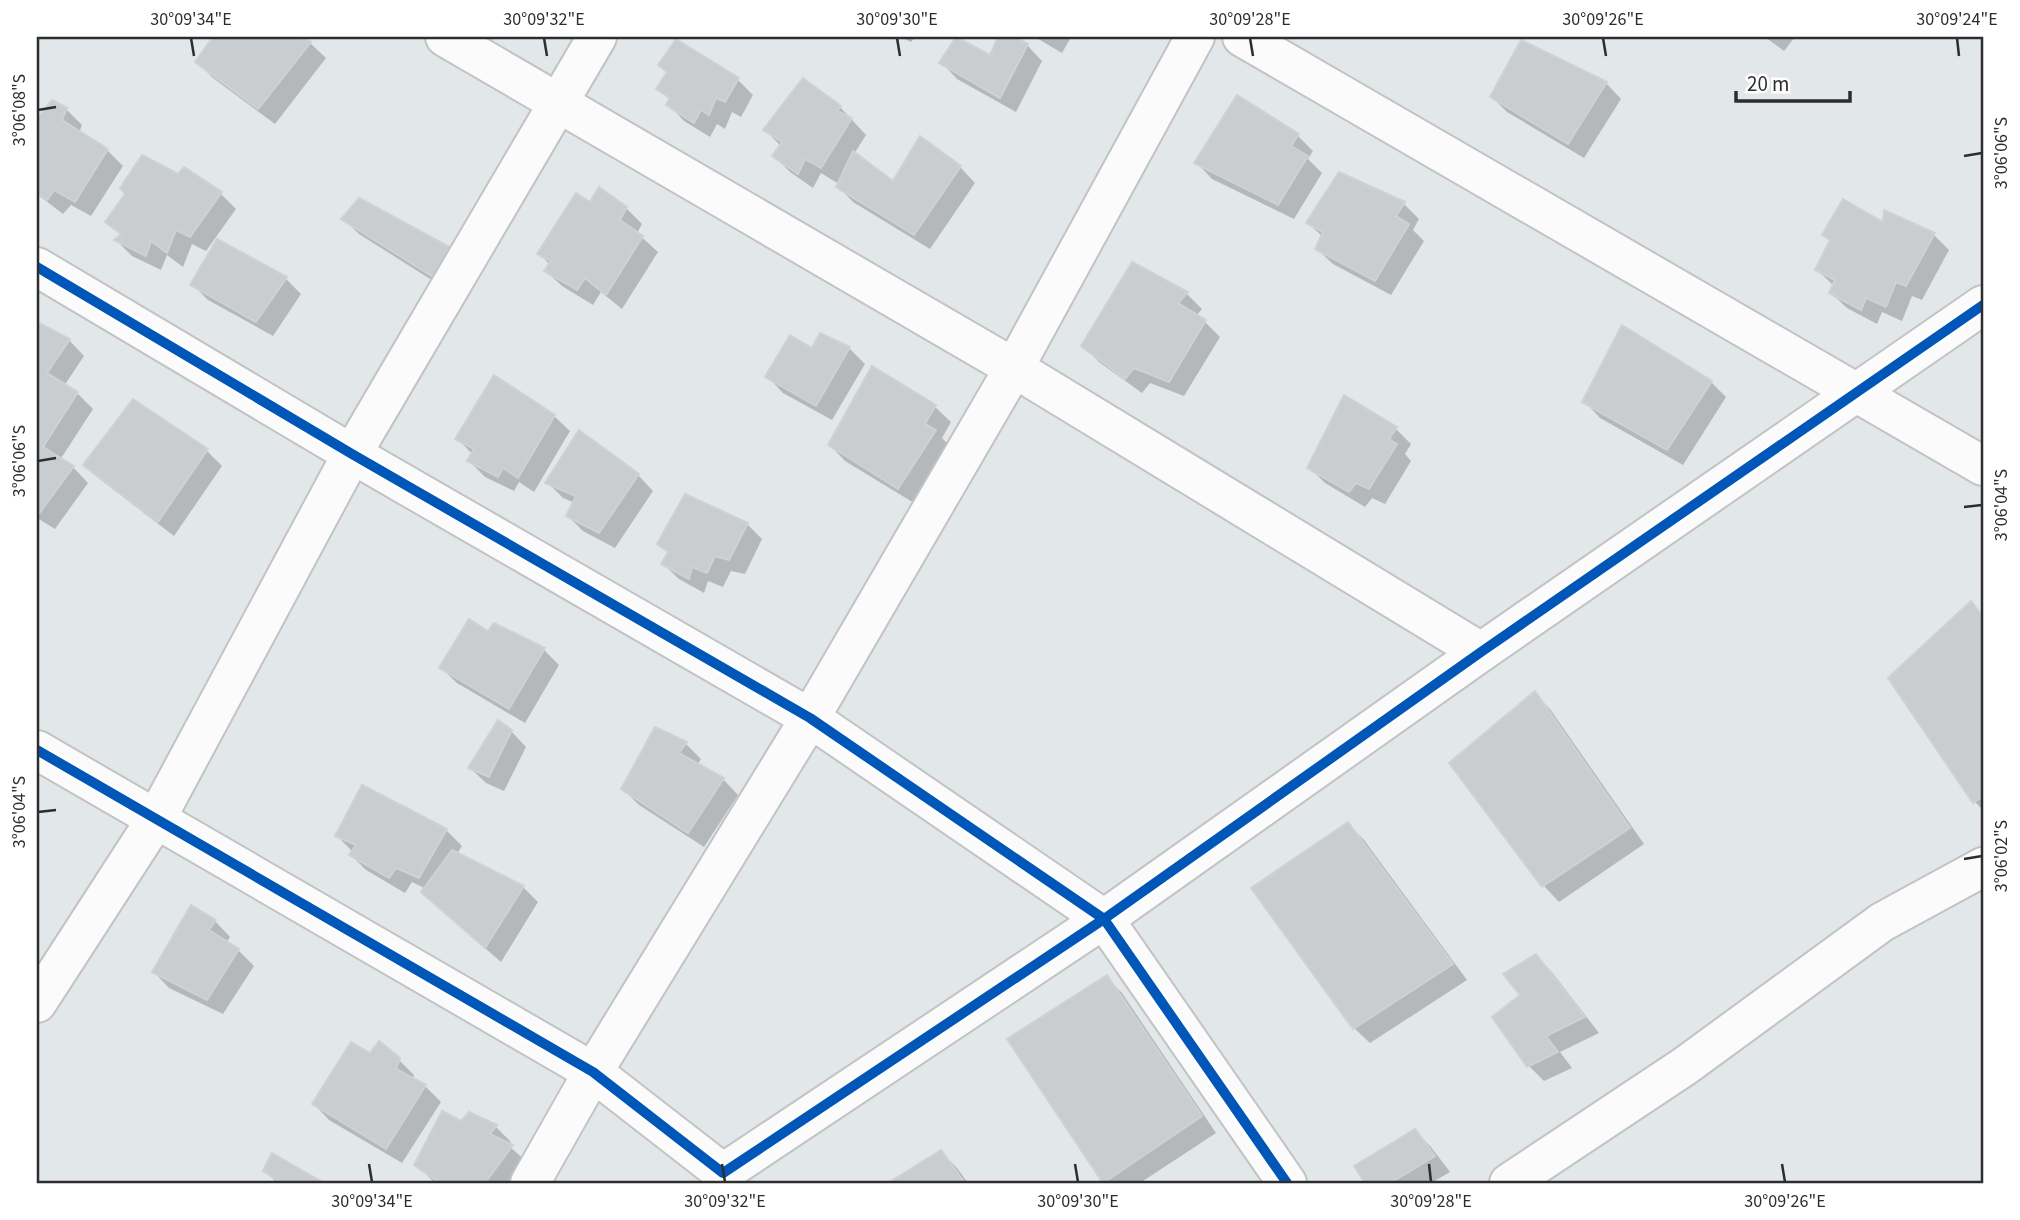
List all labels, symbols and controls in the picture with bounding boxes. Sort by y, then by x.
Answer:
text: 30°09'34"E [150,7,232,32]
text: 30°09'32"E [503,7,585,32]
text: 30°09'30"E [856,7,938,32]
text: 30°09'28"E [1209,7,1291,32]
text: 30°09'26"E [1562,7,1644,32]
text: 30°09'24"E [1916,7,1998,32]
scale bar [1736,60,1850,104]
text: 20 m [1747,69,1789,99]
text: 3°06'08"S [7,74,32,146]
text: 3°06'06"S [1989,117,2014,189]
text: 3°06'06"S [7,425,32,497]
text: 3°06'04"S [1989,469,2014,541]
text: 3°06'04"S [7,776,32,848]
text: 3°06'02"S [1989,820,2014,892]
text: 30°09'34"E [331,1189,413,1214]
text: 30°09'32"E [684,1189,766,1214]
text: 30°09'30"E [1037,1189,1119,1214]
text: 30°09'28"E [1390,1189,1472,1214]
text: 30°09'26"E [1744,1189,1826,1214]

